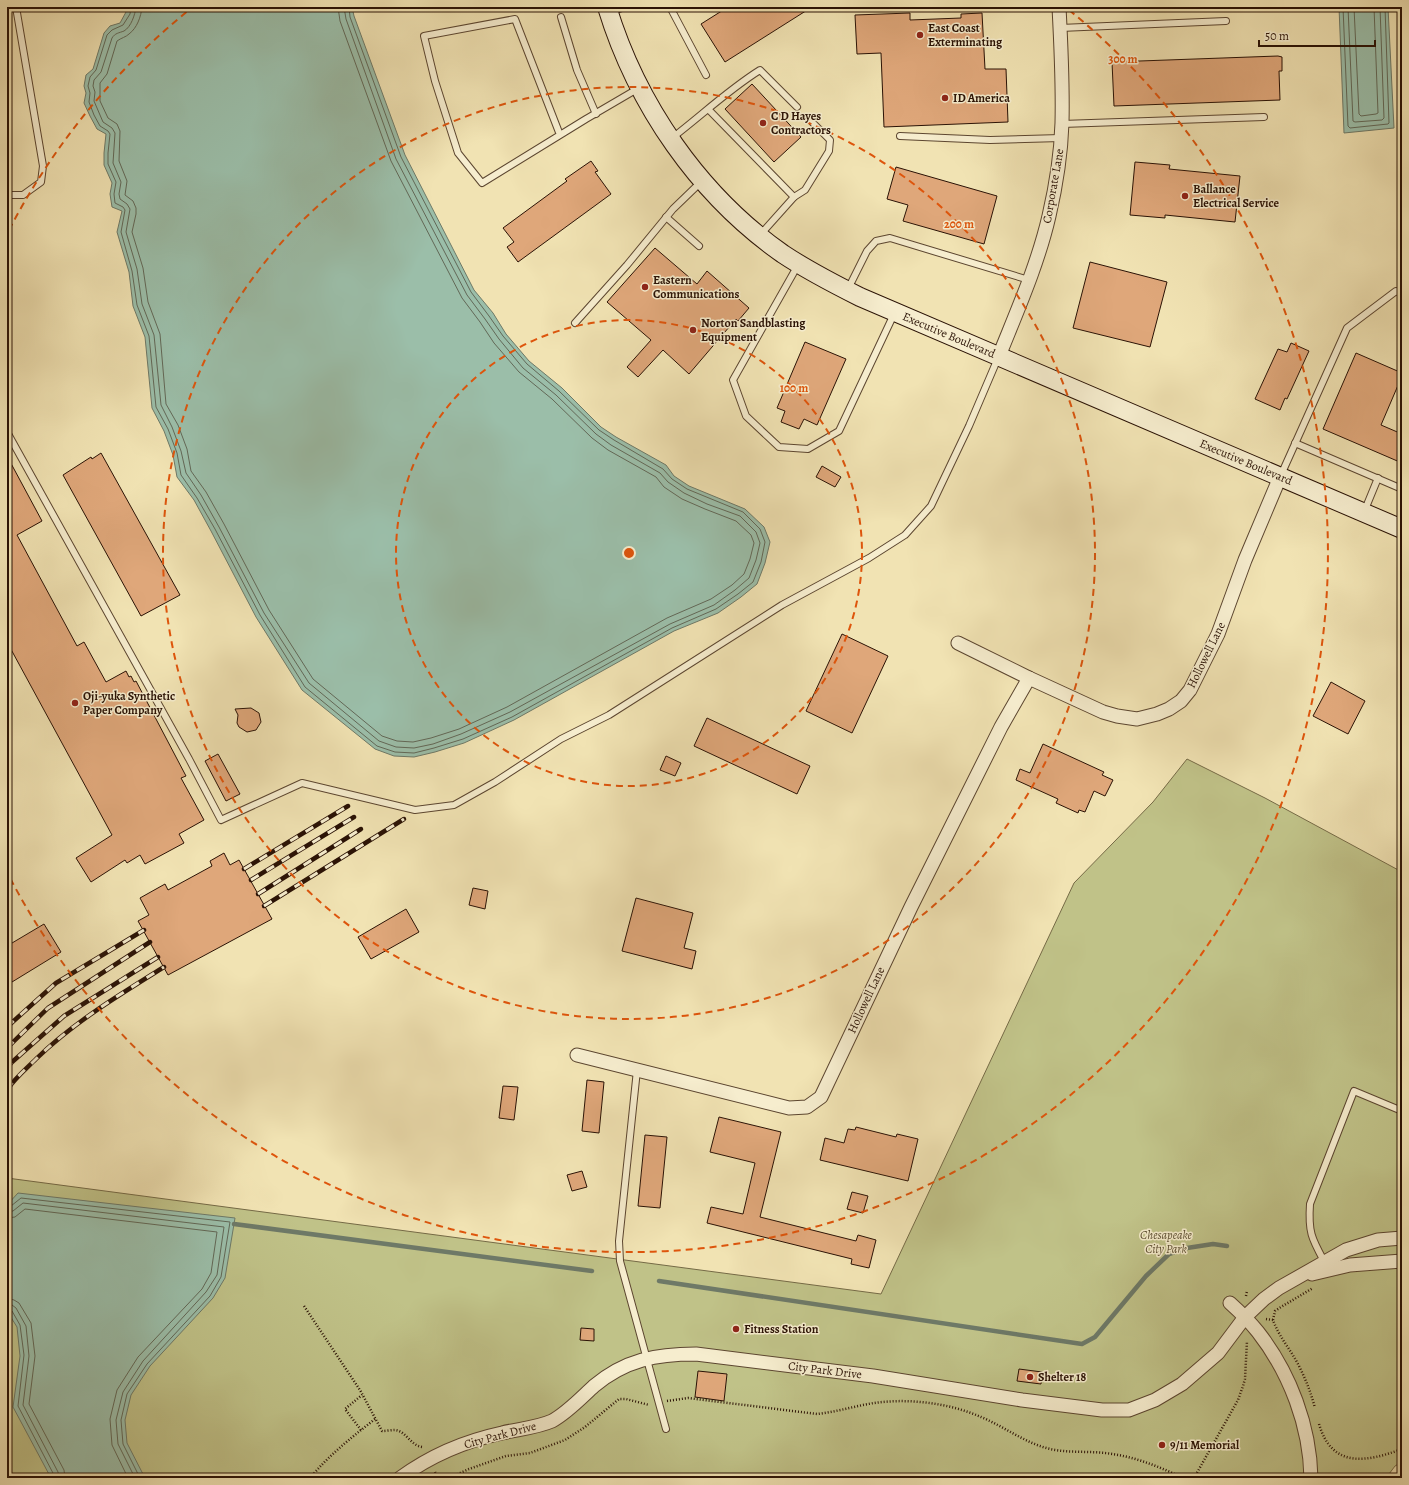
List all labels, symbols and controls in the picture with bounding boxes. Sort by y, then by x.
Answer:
place label: East Coast Exterminating [928,20,1003,50]
scale bar [1259,22,1375,48]
text: 50 m [1265,28,1289,44]
marker: East Coast Exterminating [915,30,925,40]
text: 300 m [1108,51,1138,67]
place label: ID America [953,90,1010,106]
marker: ID America [940,93,950,103]
place label: C D Hayes Contractors [771,108,831,138]
marker: C D Hayes Contractors [758,118,768,128]
street label: Corporate Lane [1039,147,1067,225]
place label: Ballance Electrical Service [1193,181,1280,211]
marker: Ballance Electrical Service [1180,191,1190,201]
text: 200 m [944,216,974,232]
place label: Eastern Communications [653,272,740,302]
marker: Eastern Communications [640,282,650,292]
street label: Executive Boulevard [900,308,998,362]
place label: Norton Sandblasting Equipment [701,315,806,345]
marker: Norton Sandblasting Equipment [688,325,698,335]
text: 100 m [780,380,808,396]
street label: Executive Boulevard [1197,435,1295,489]
centre of rings [622,546,636,560]
street label: Hollowell Lane [1183,619,1229,691]
place label: Oji-yuka Synthetic Paper Company [83,688,175,718]
marker: Oji-yuka Synthetic Paper Company [70,698,80,708]
street label: Hollowell Lane [844,964,888,1036]
park label: Chesapeake City Park [1140,1227,1193,1257]
place label: Fitness Station [744,1321,819,1337]
marker: Fitness Station [731,1324,741,1334]
street label: City Park Drive [787,1358,863,1382]
place label: Shelter 18 [1038,1369,1086,1385]
marker: Shelter 18 [1025,1372,1035,1382]
street label: City Park Drive [462,1418,538,1452]
place label: 9/11 Memorial [1170,1437,1240,1453]
marker: 9/11 Memorial [1157,1440,1167,1450]

